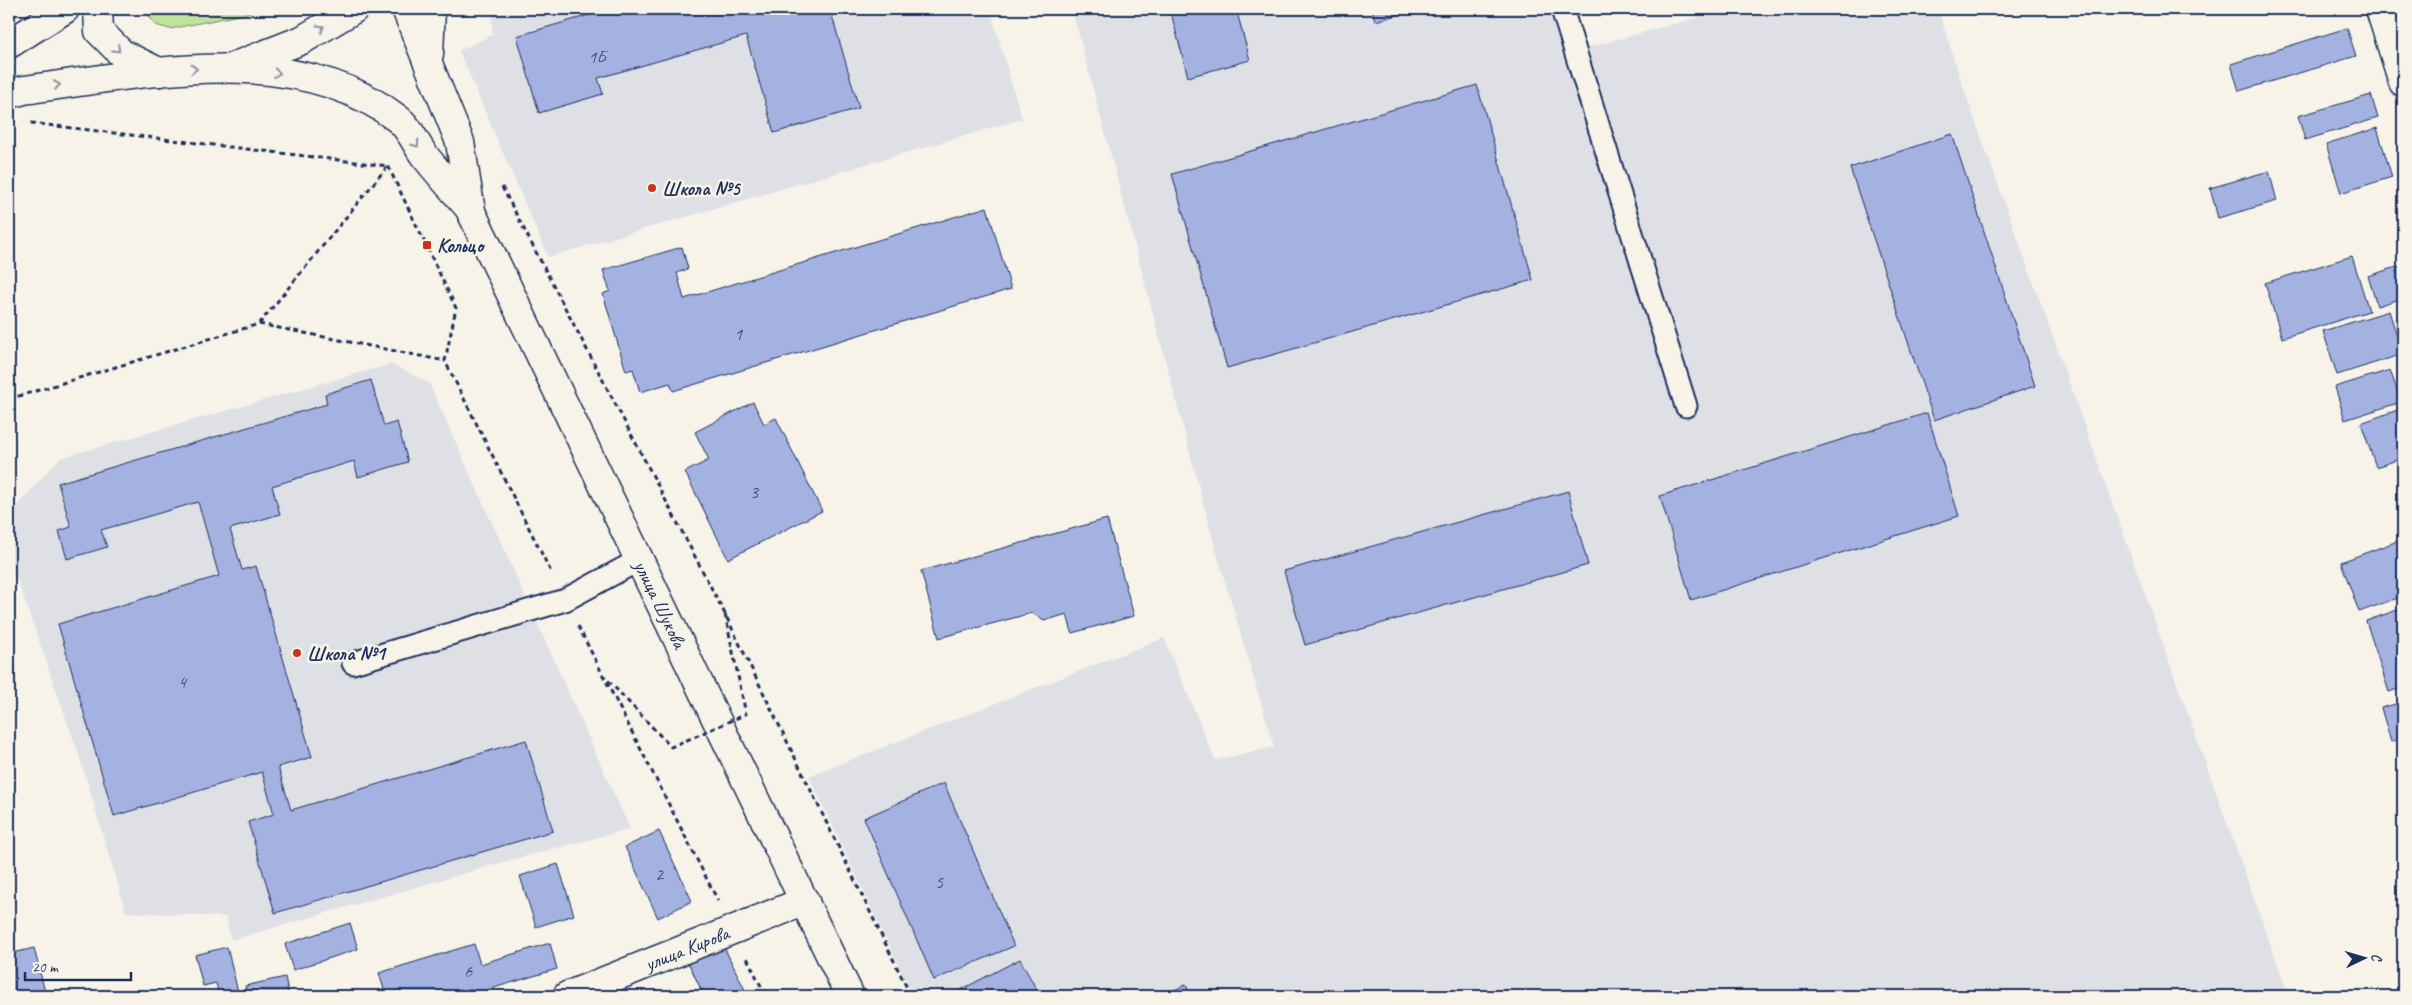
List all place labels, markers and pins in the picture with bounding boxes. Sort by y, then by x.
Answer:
place label: Школа №5 [662,176,742,201]
marker: Школа №5 [646,182,658,194]
place label: Кольцо [437,233,485,258]
marker: Кольцо [421,239,433,251]
place label: Школа №1 [307,641,387,666]
marker: Школа №1 [291,647,303,659]

